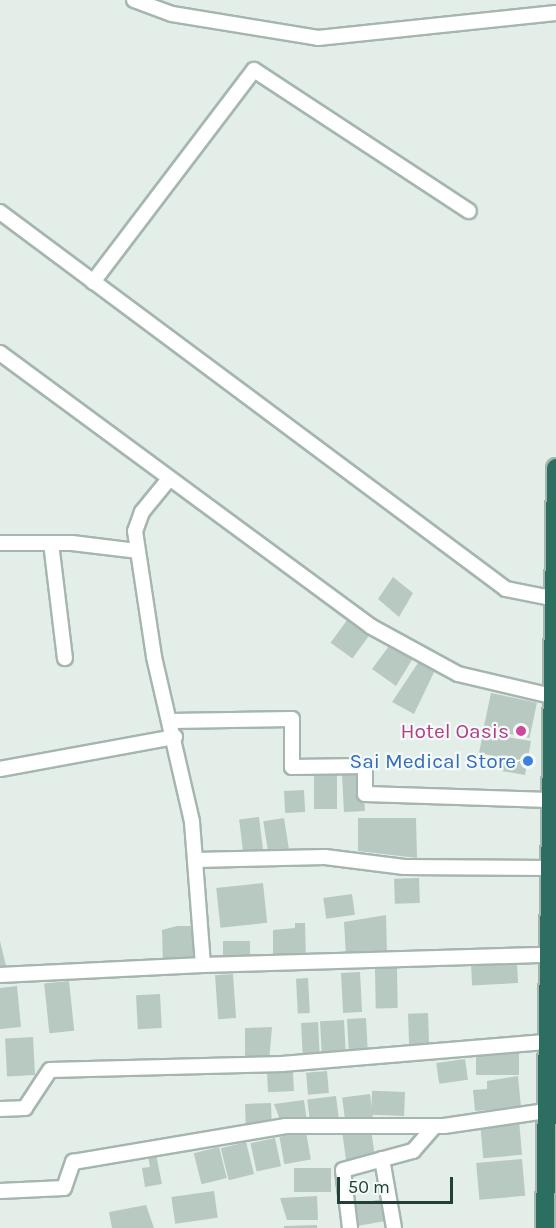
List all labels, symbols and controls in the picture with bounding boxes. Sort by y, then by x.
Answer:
place label: Hotel Oasis [400,718,509,744]
marker: Hotel Oasis [514,724,528,738]
place label: Sai Medical Store [350,748,516,774]
marker: Sai Medical Store [521,754,535,768]
scale bar [340,1165,456,1203]
text: 50 m [348,1176,390,1198]

